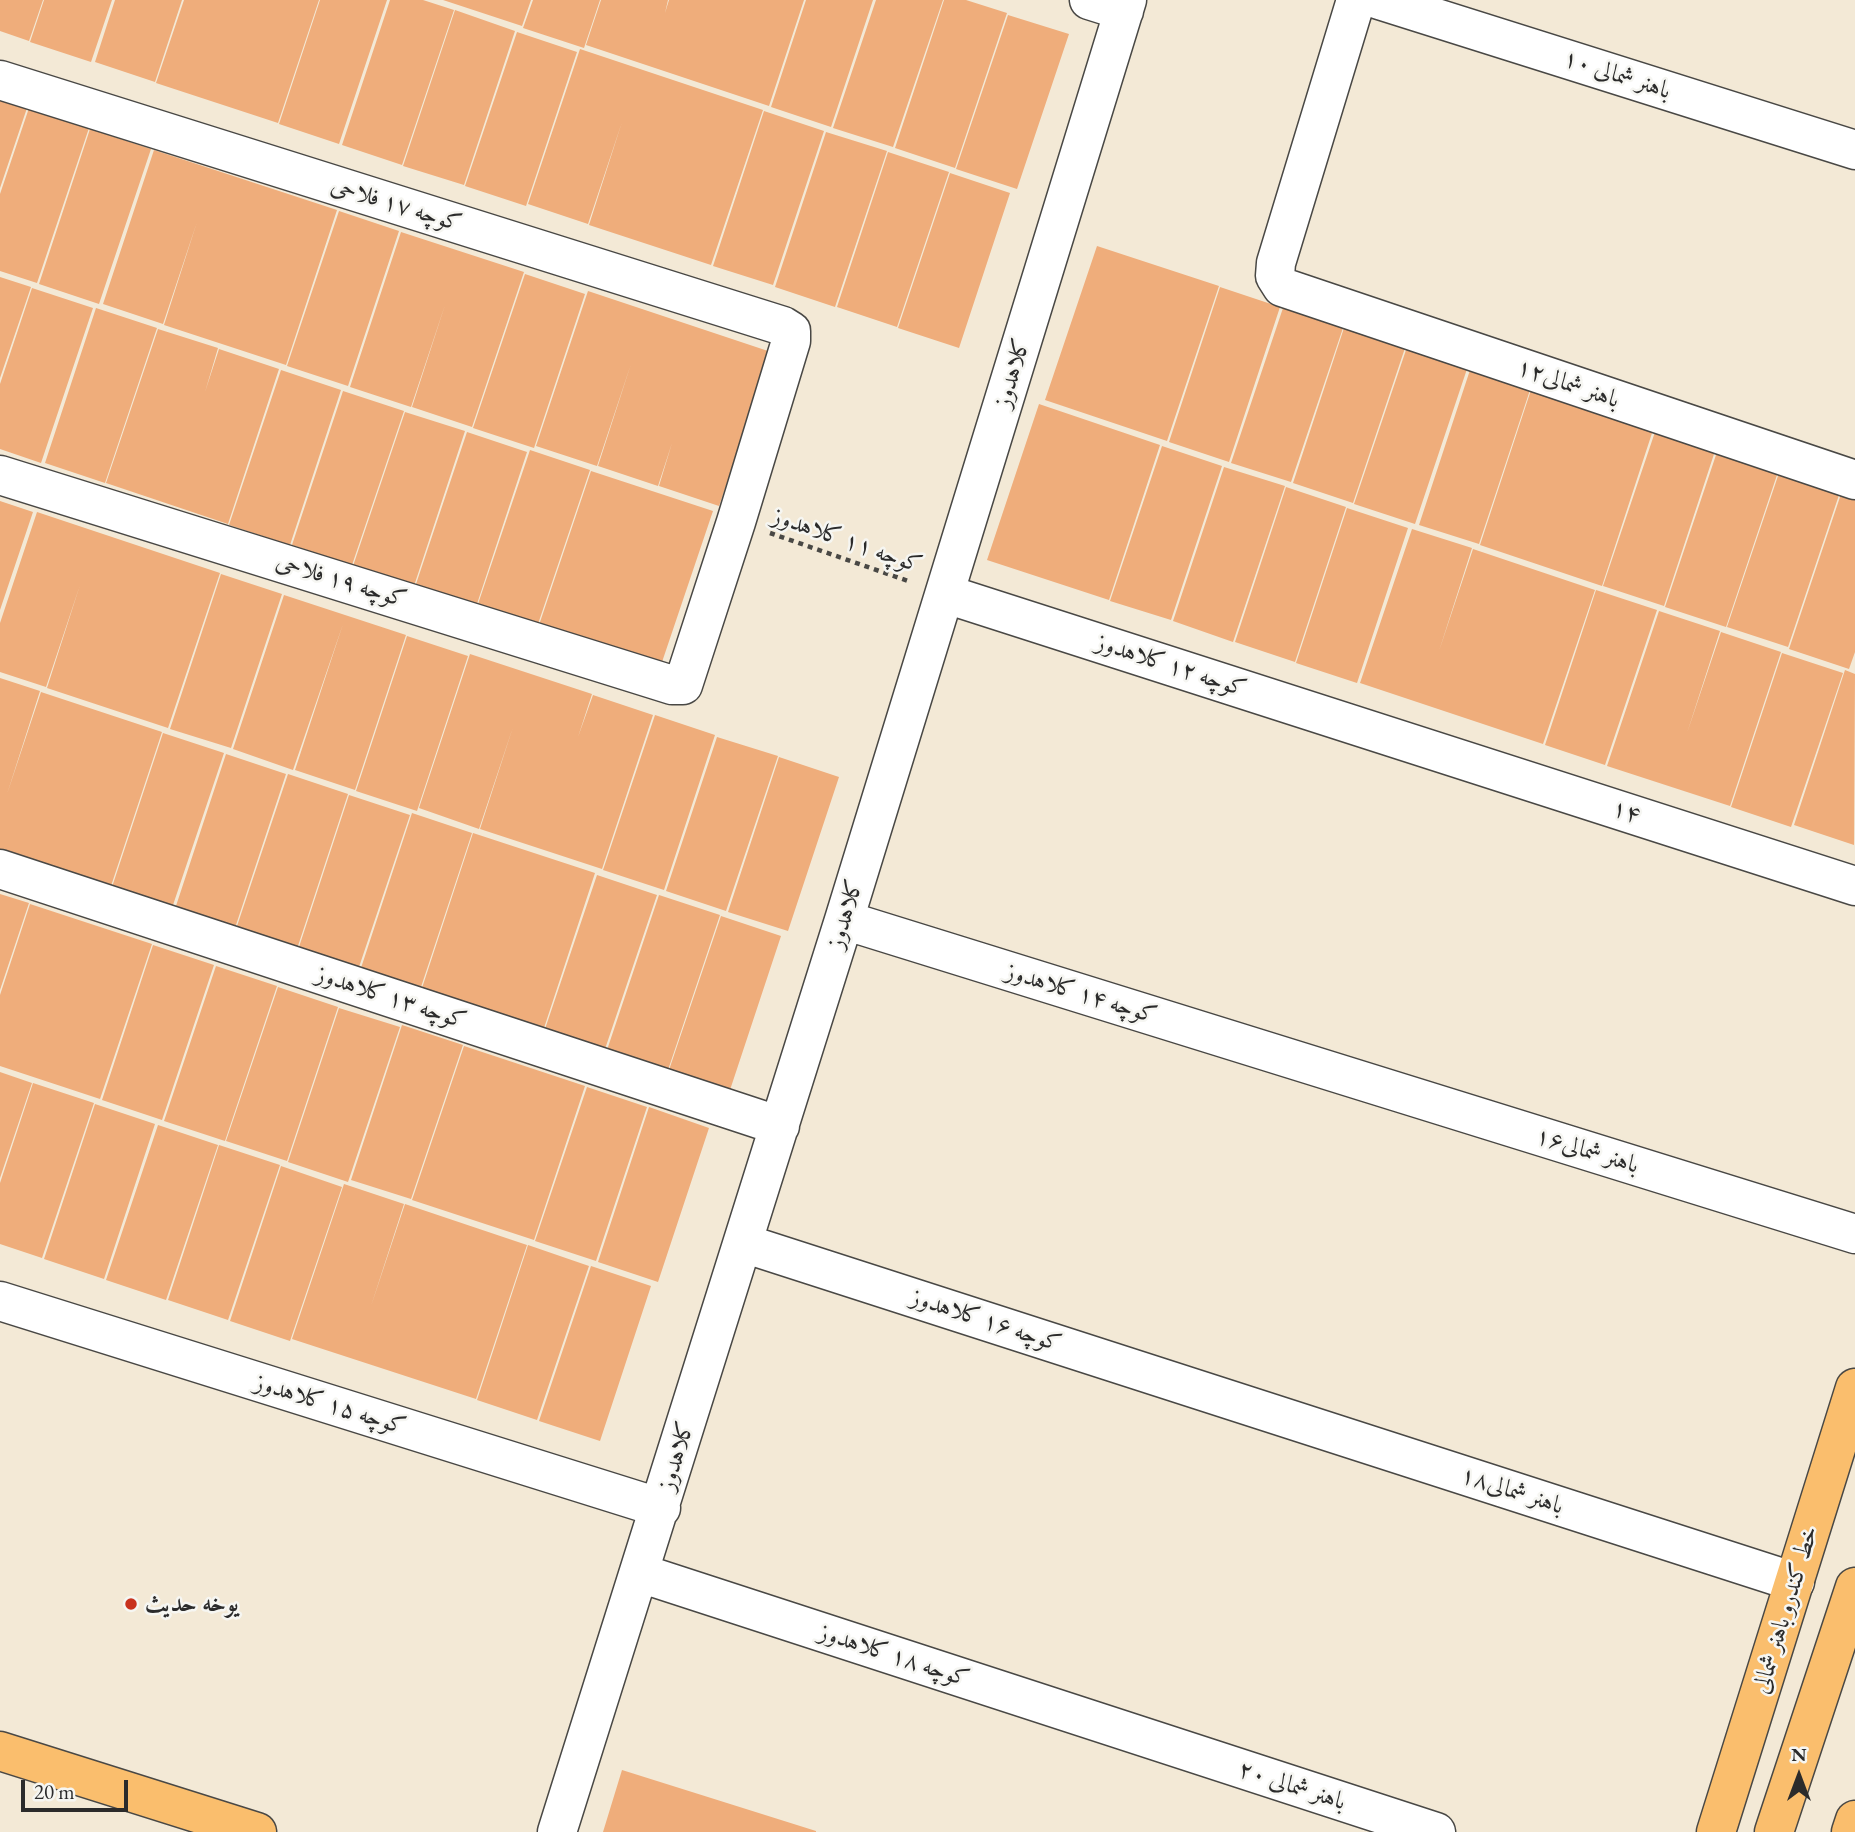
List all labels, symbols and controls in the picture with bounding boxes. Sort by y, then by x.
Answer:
street label: ۱۰ باهنر شمالی [1560,44,1674,106]
street label: کوچه ۱۷ فلاحی [327,171,465,239]
street label: کلاهدوز [989,335,1037,411]
street label: باهنر شمالی۱۲ [1513,353,1623,415]
street label: کوچه ۱۱ کلاهدوز [768,502,926,580]
street label: کوچه ۱۹ فلاحی [272,547,410,615]
street label: کوچه ۱۲ کلاهدوز [1092,628,1250,704]
street label: ۱۴ [1608,794,1644,830]
street label: کلاهدوز [822,876,870,952]
street label: کوچه ۱۴ کلاهدوز [1002,957,1160,1031]
street label: کوچه ۱۳ کلاهدوز [312,960,470,1036]
street label: باهنر شمالی۱۶ [1532,1122,1642,1180]
street label: کوچه ۱۶ کلاهدوز [907,1283,1065,1359]
street label: کوچه ۱۵ کلاهدوز [251,1368,409,1442]
street label: کلاهدوز [653,1418,701,1494]
street label: باهنر شمالی۱۸ [1457,1461,1567,1521]
street label: خط کندرو باهنر شمالی [1747,1523,1825,1697]
place label: یوخه حدیث [145,1590,239,1618]
marker: یوخه حدیث [123,1596,139,1612]
street label: کوچه ۱۸ کلاهدوز [815,1618,973,1694]
north arrow [1764,1741,1834,1811]
text: N [1791,1742,1807,1767]
street label: ۲۰ باهنر شمالی [1235,1755,1349,1817]
scale bar [24,1766,131,1810]
text: 20 m [34,1778,75,1805]

